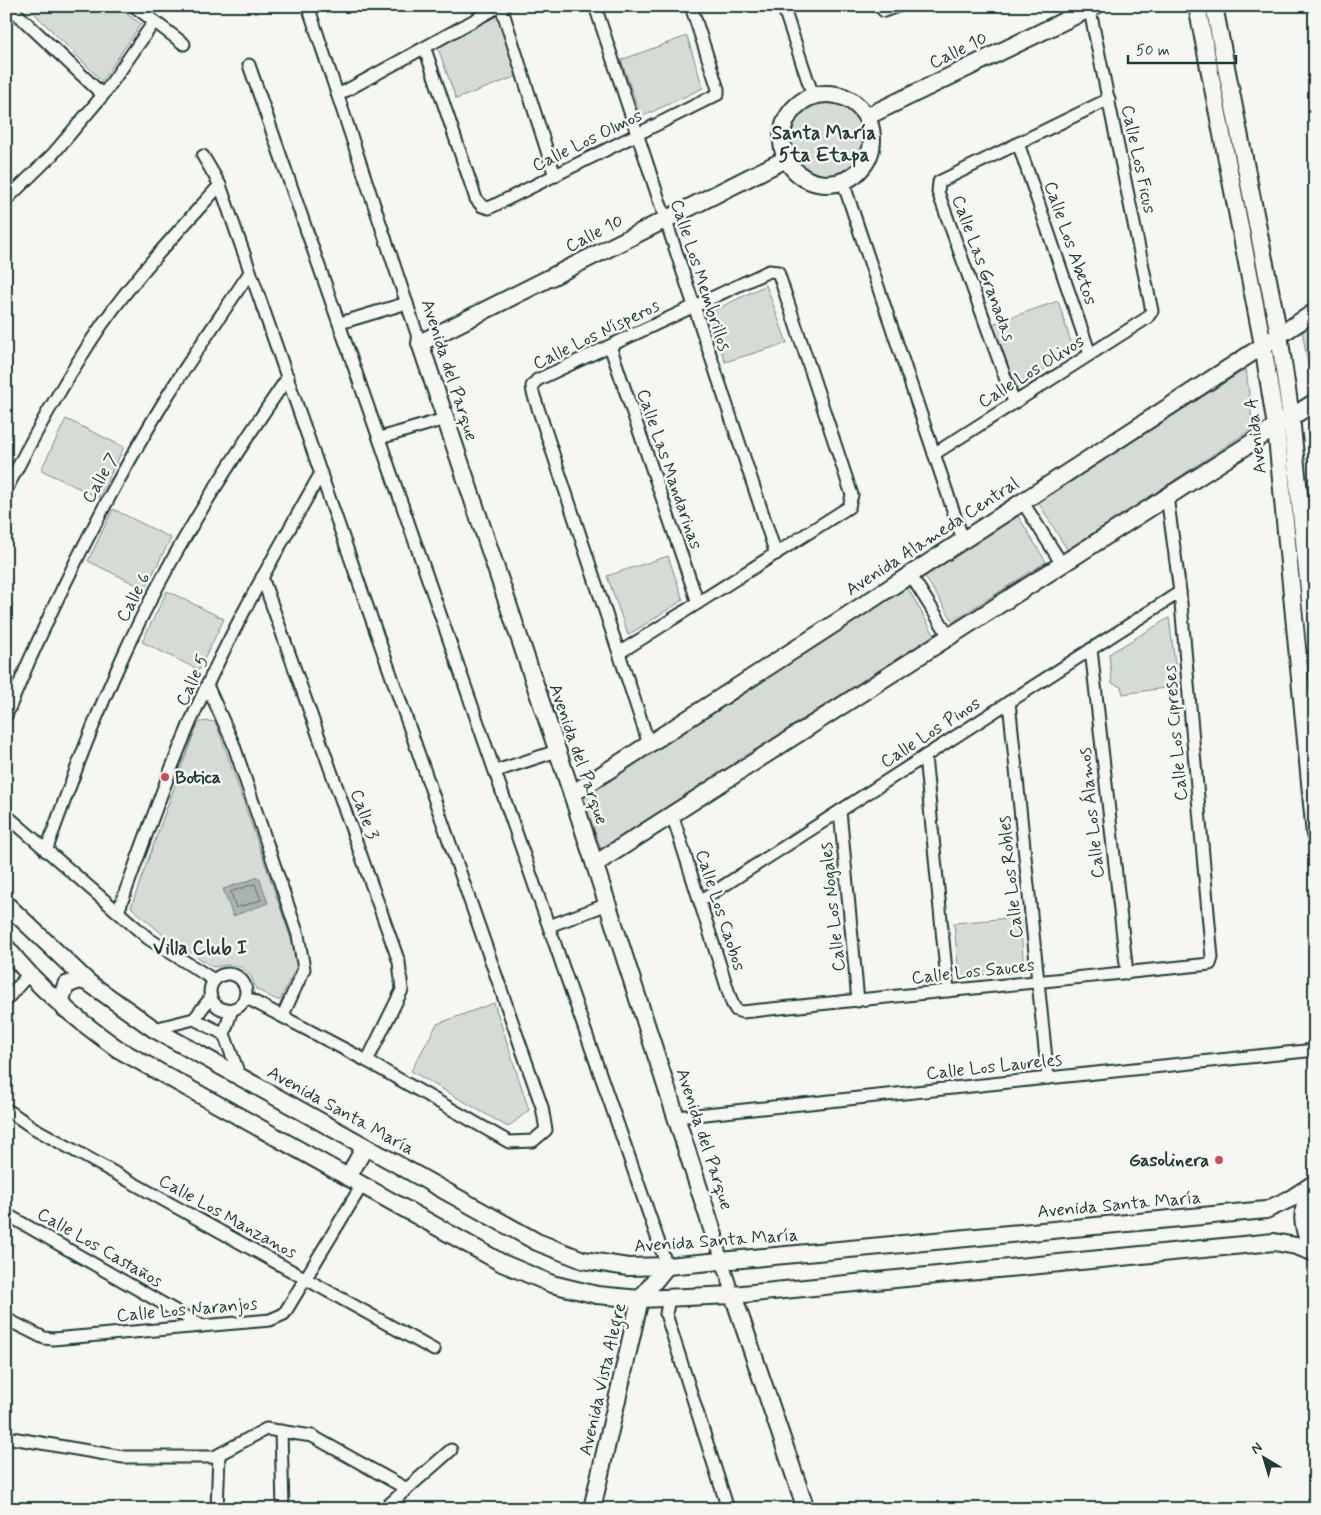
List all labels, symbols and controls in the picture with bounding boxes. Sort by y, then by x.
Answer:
street label: Calle 10 [925,27,992,75]
scale bar [1128,32,1236,64]
text: 50 m [1136,41,1170,61]
street label: Calle Los Ficus [1115,103,1161,216]
street label: Calle Los Olmos [528,104,647,178]
district label: Santa María 5ta Etapa [772,121,877,168]
street label: Calle Los Abetos [1038,178,1102,308]
street label: Calle Las Granadas [945,192,1021,345]
street label: Calle Los Membrillos [664,196,736,354]
street label: Calle 10 [561,209,627,259]
street label: Calle Los Nísperos [529,294,664,376]
street label: Avenida del Parque [415,296,483,444]
street label: Calle Los Olivos [974,330,1089,414]
street label: Calle Las Mandarinas [630,386,708,553]
street label: Avenida A [1239,396,1273,475]
street label: Calle 7 [77,449,125,508]
street label: Avenida Alameda Central [841,472,1024,602]
street label: Calle 6 [111,568,157,626]
street label: Calle 5 [171,651,215,710]
street label: Calle Los Cipreses [1158,664,1194,802]
street label: Avenida del Parque [543,681,613,828]
street label: Calle Los Pinos [876,692,985,774]
street label: Calle Los Álamos [1073,746,1111,880]
place label: Botica [175,766,221,790]
marker: Botica [159,771,171,783]
street label: Calle 3 [344,786,384,843]
street label: Calle Los Robles [993,814,1029,939]
street label: Calle Los Nogales [814,841,852,973]
street label: Calle Los Caobos [689,847,751,974]
district label: Villa Club I [153,936,247,961]
street label: Calle Los Sauces [910,954,1036,990]
street label: Calle Los Laureles [925,1048,1063,1086]
street label: Avenida Santa María [263,1061,418,1161]
street label: Avenida del Parque [670,1065,738,1213]
place label: Gasolinera [1129,1149,1209,1173]
marker: Gasolinera [1213,1154,1225,1166]
street label: Calle Los Manzanos [154,1169,301,1265]
street label: Avenida Santa María [1036,1186,1202,1224]
street label: Calle Los Castaños [32,1202,167,1294]
street label: Avenida Santa María [633,1223,799,1259]
street label: Calle Los Naranjos [116,1292,259,1328]
street label: Avenida Vista Alegre [574,1300,634,1458]
north arrow [1238,1432,1288,1482]
text: N [1247,1439,1266,1459]

